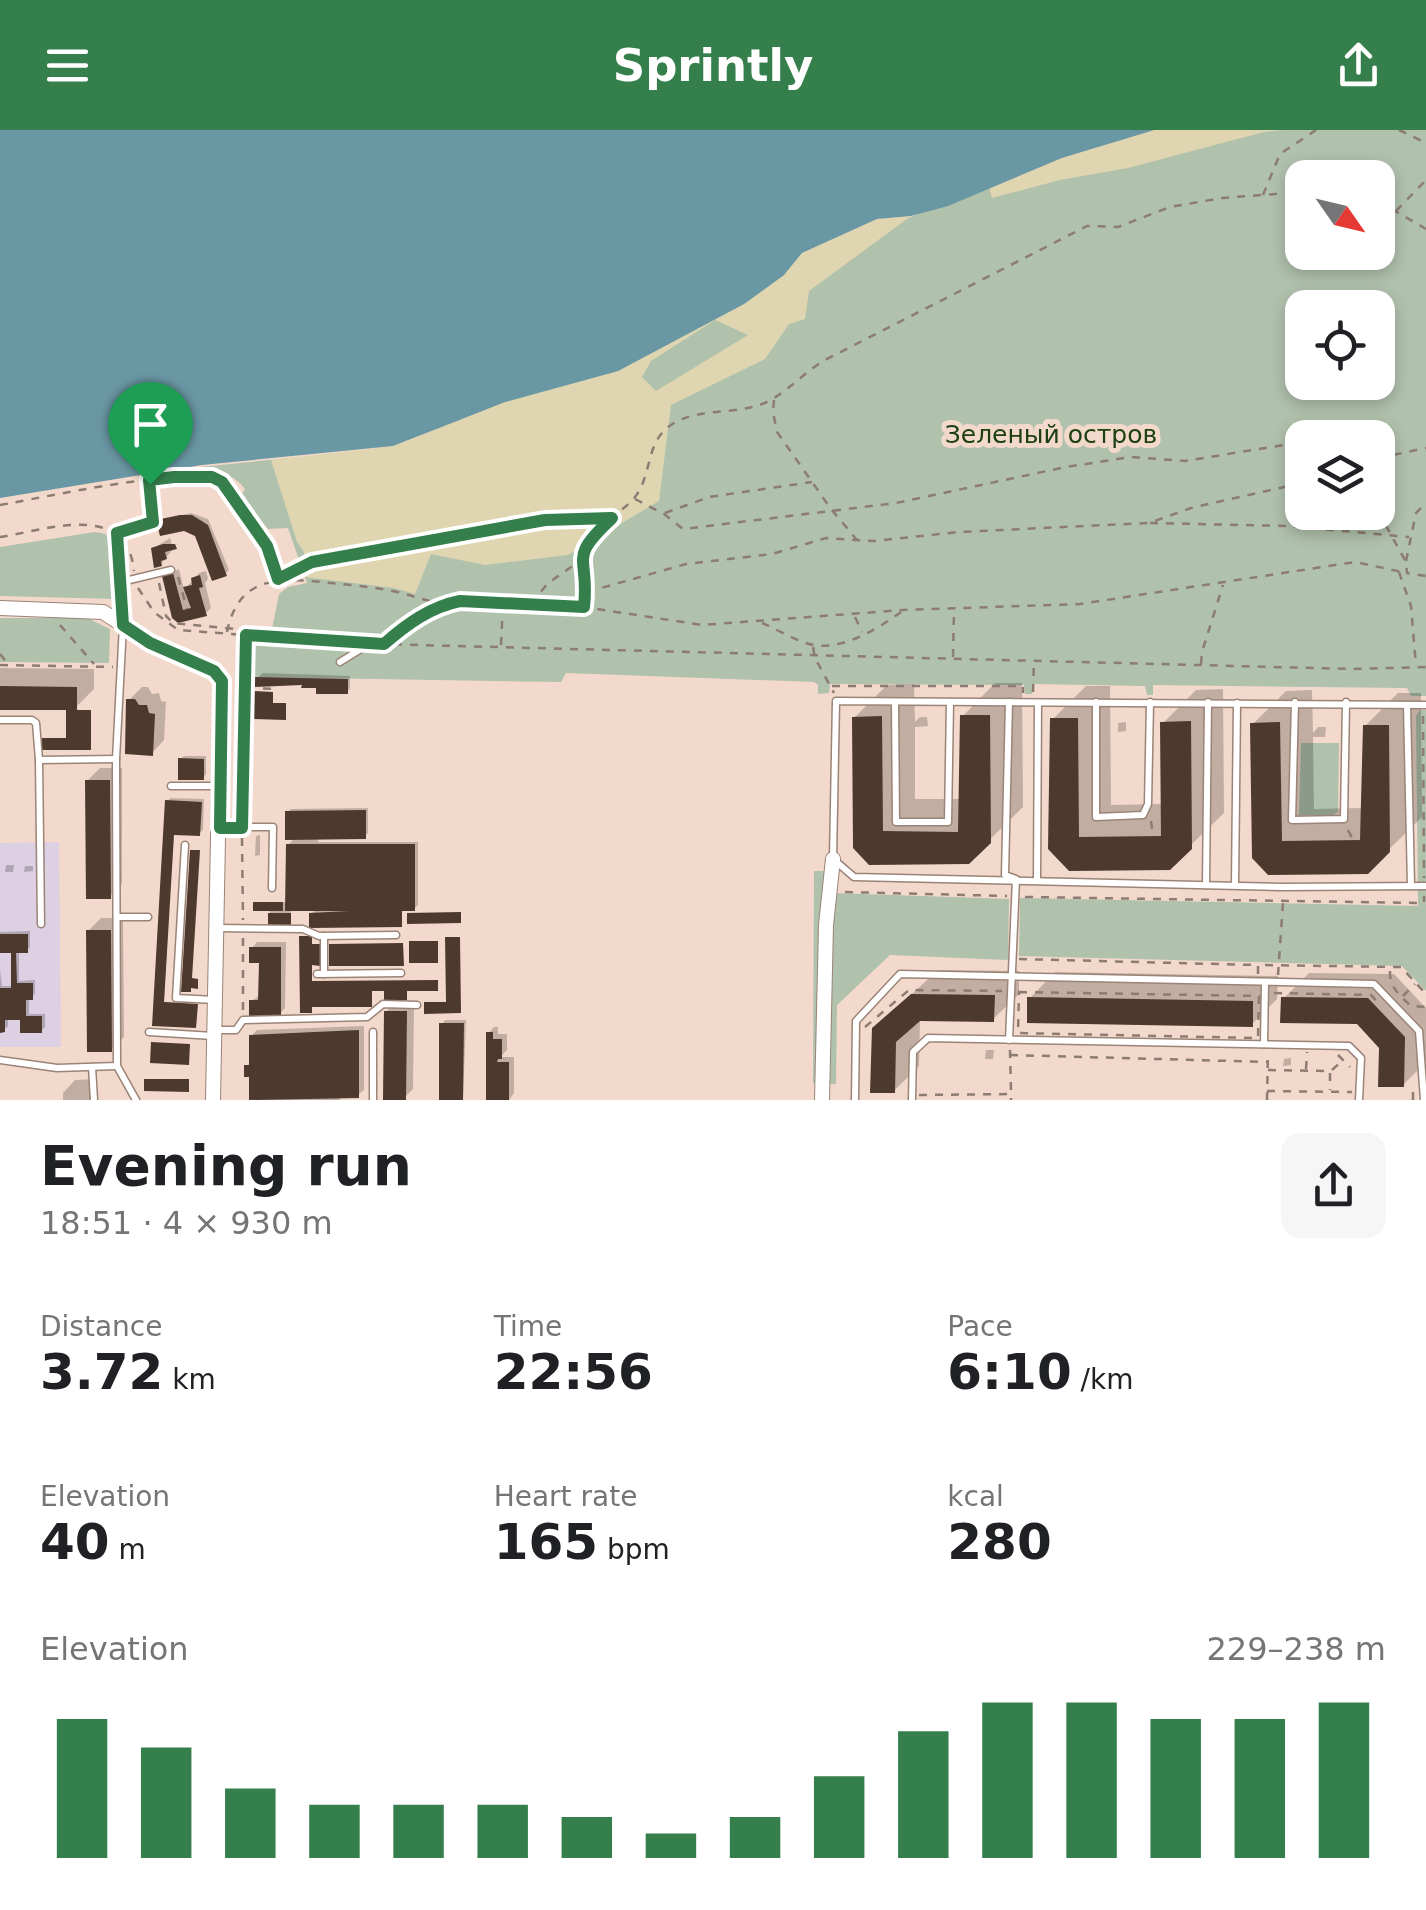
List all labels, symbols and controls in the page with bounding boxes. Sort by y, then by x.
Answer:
icon: menu [40,38,95,93]
icon: share [1331,38,1386,93]
text: Sprintly [613,39,813,92]
north arrow [1285,160,1395,270]
map controls [1285,160,1395,530]
button: locate [1285,290,1395,400]
pin [108,382,193,485]
icon: arrive [123,397,178,452]
park label: Зеленый остров [945,420,1157,449]
button: layers [1285,420,1395,530]
button: share [1281,1133,1386,1238]
text: Evening run [40,1134,412,1198]
text: 18:51 · 4 × 930 m [40,1204,333,1242]
text: Distance [40,1310,162,1343]
text: Time [494,1310,562,1343]
text: Pace [947,1310,1013,1343]
text: 3.72 [40,1343,163,1401]
text: 22:56 [494,1343,653,1401]
text: 6:10 [947,1343,1072,1401]
text: km [163,1363,216,1396]
text: /km [1072,1363,1134,1396]
text: Elevation [40,1480,170,1513]
text: Heart rate [494,1480,637,1513]
text: kcal [947,1480,1004,1513]
text: 40 [40,1513,110,1571]
text: 165 [494,1513,598,1571]
text: 280 [947,1513,1052,1571]
text: m [110,1533,146,1566]
text: bpm [598,1533,670,1566]
text: Elevation [40,1630,189,1668]
text: 229–238 m [1207,1630,1386,1668]

